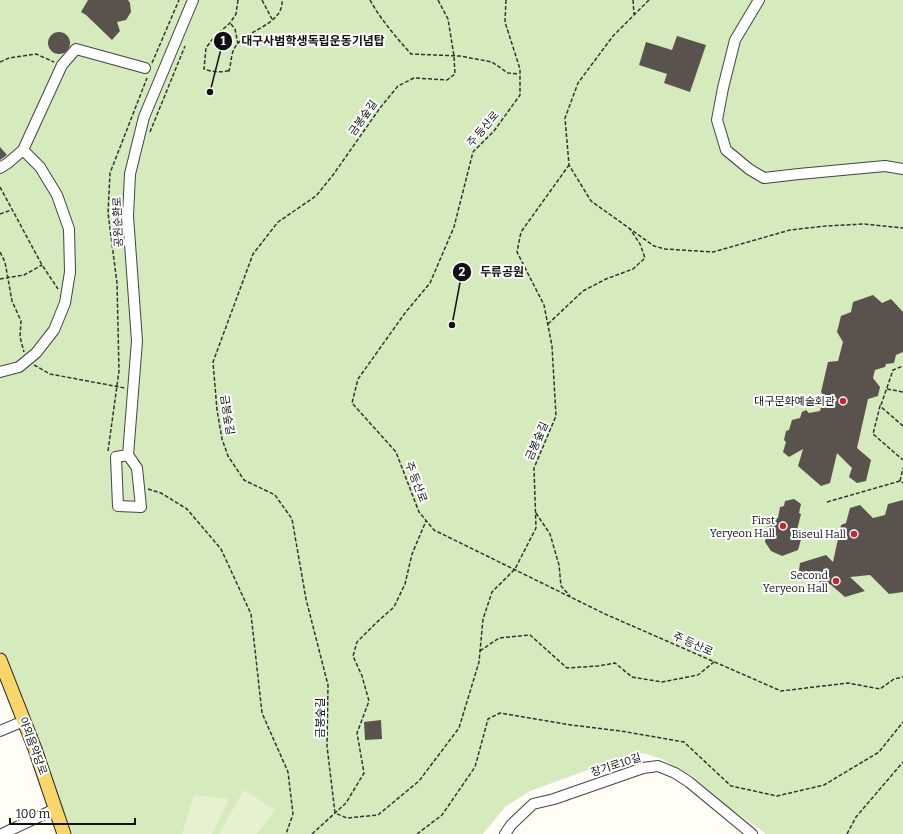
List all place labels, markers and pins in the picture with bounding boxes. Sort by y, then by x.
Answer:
callout: 대구사범학생독립운동기념탑 [213,29,393,53]
callout: 두류공원 [452,260,532,284]
place label: 대구문화예술회관 [754,395,835,408]
marker: 대구문화예술회관 [838,396,848,406]
place label: First Yeryeon Hall [710,514,775,540]
marker: First Yeryeon Hall [778,521,788,531]
place label: Biseul Hall [791,528,846,541]
marker: Biseul Hall [849,529,859,539]
place label: Second Yeryeon Hall [763,569,828,595]
marker: Second Yeryeon Hall [831,576,841,586]

